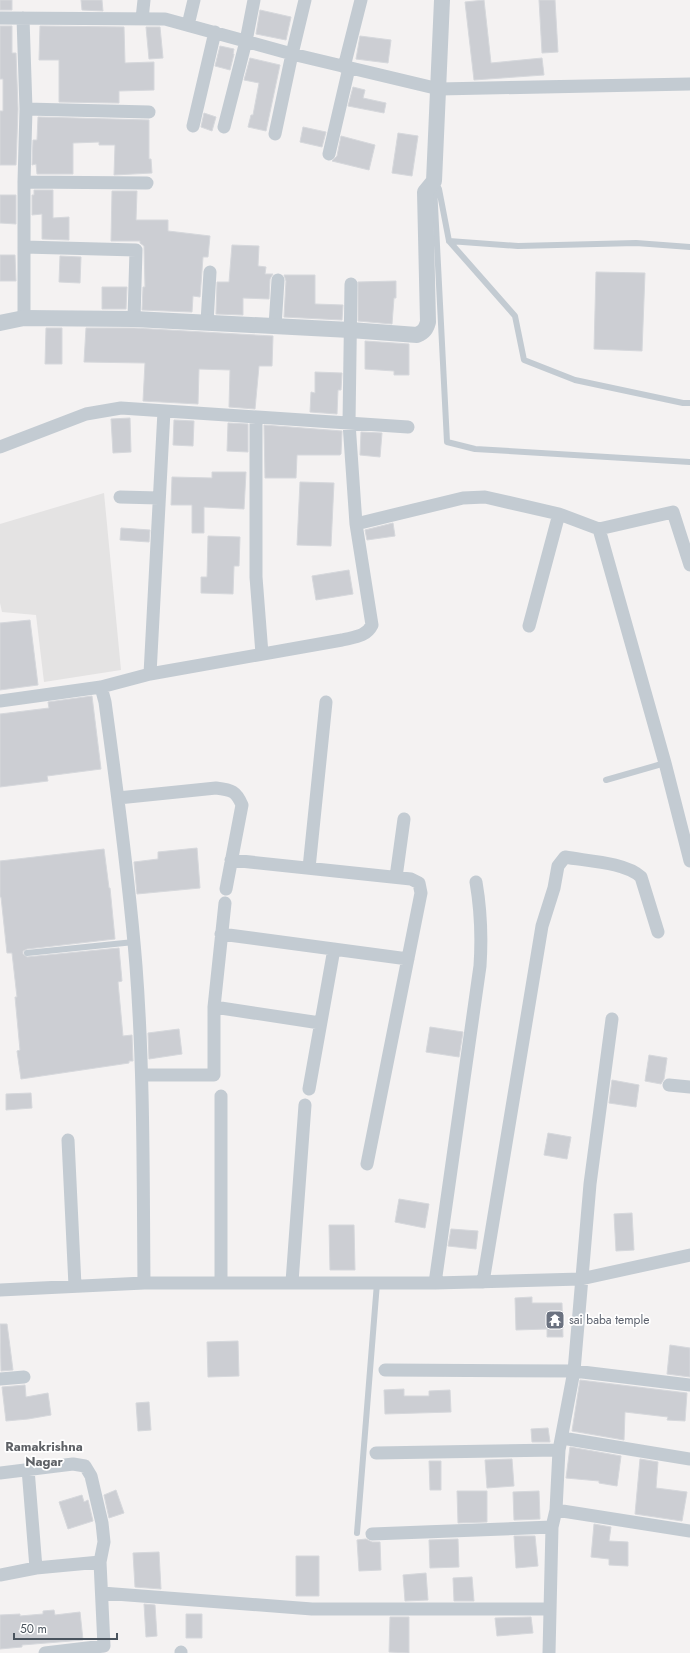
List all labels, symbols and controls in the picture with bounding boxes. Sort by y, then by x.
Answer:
temple icon: sai baba temple [544,1309,566,1331]
place label: sai baba temple [569,1311,649,1329]
district label: Ramakrishna Nagar [5,1437,83,1471]
scale bar [14,1615,117,1641]
text: 50 m [20,1620,47,1638]

